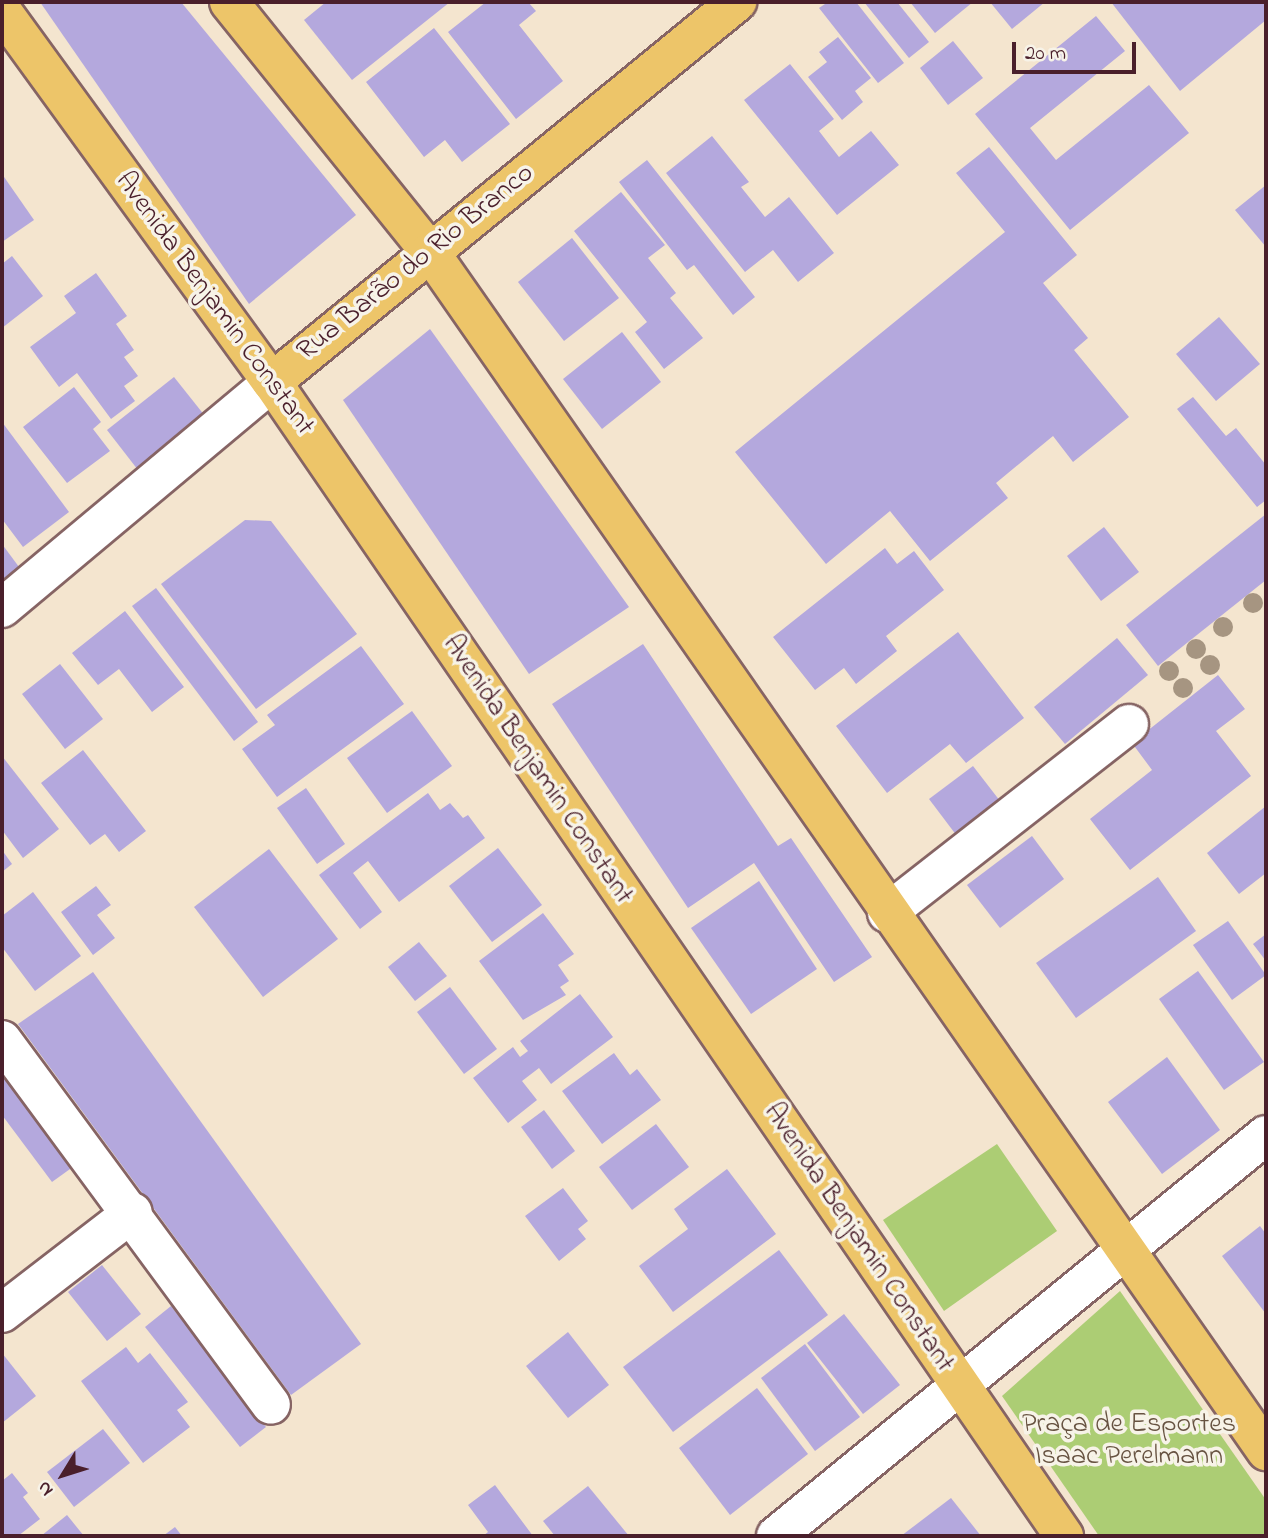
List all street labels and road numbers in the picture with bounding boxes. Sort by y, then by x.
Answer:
street label: Rua Barão do Rio Branco [291,157,541,369]
street label: Avenida Benjamin Constant [107,166,321,442]
street label: Avenida Benjamin Constant [434,629,640,911]
street label: Avenida Benjamin Constant [755,1097,961,1379]

